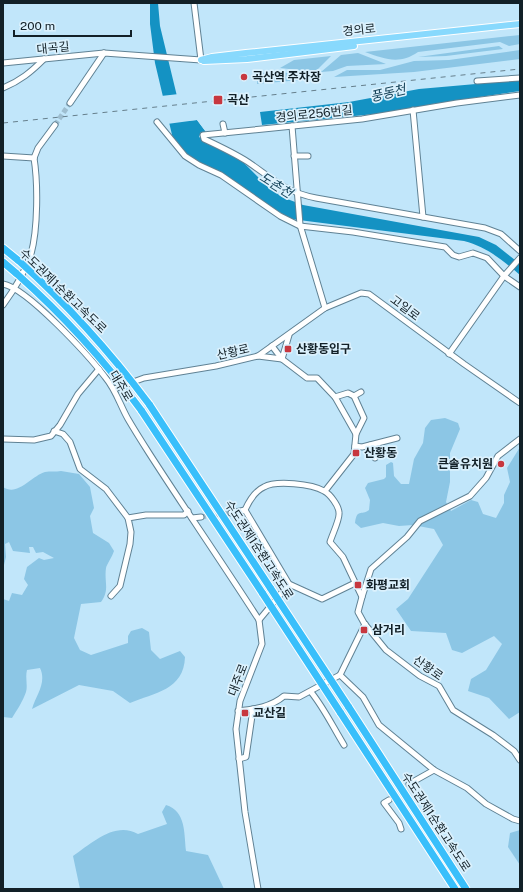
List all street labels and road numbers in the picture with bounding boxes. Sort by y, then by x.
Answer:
street label: 경의로 [342,21,376,39]
street label: 대곡길 [36,39,70,57]
street label: 경의로256번길 [275,103,353,125]
street label: 수도권제1순환고속도로 [17,246,109,336]
street label: 고일로 [388,292,422,324]
street label: 산황로 [215,341,251,363]
street label: 대주로 [106,368,136,404]
street label: 수도권제1순환고속도로 [222,498,296,602]
street label: 산황로 [410,653,446,683]
street label: 대주로 [226,662,250,698]
street label: 수도권제1순환고속도로 [399,770,473,874]

